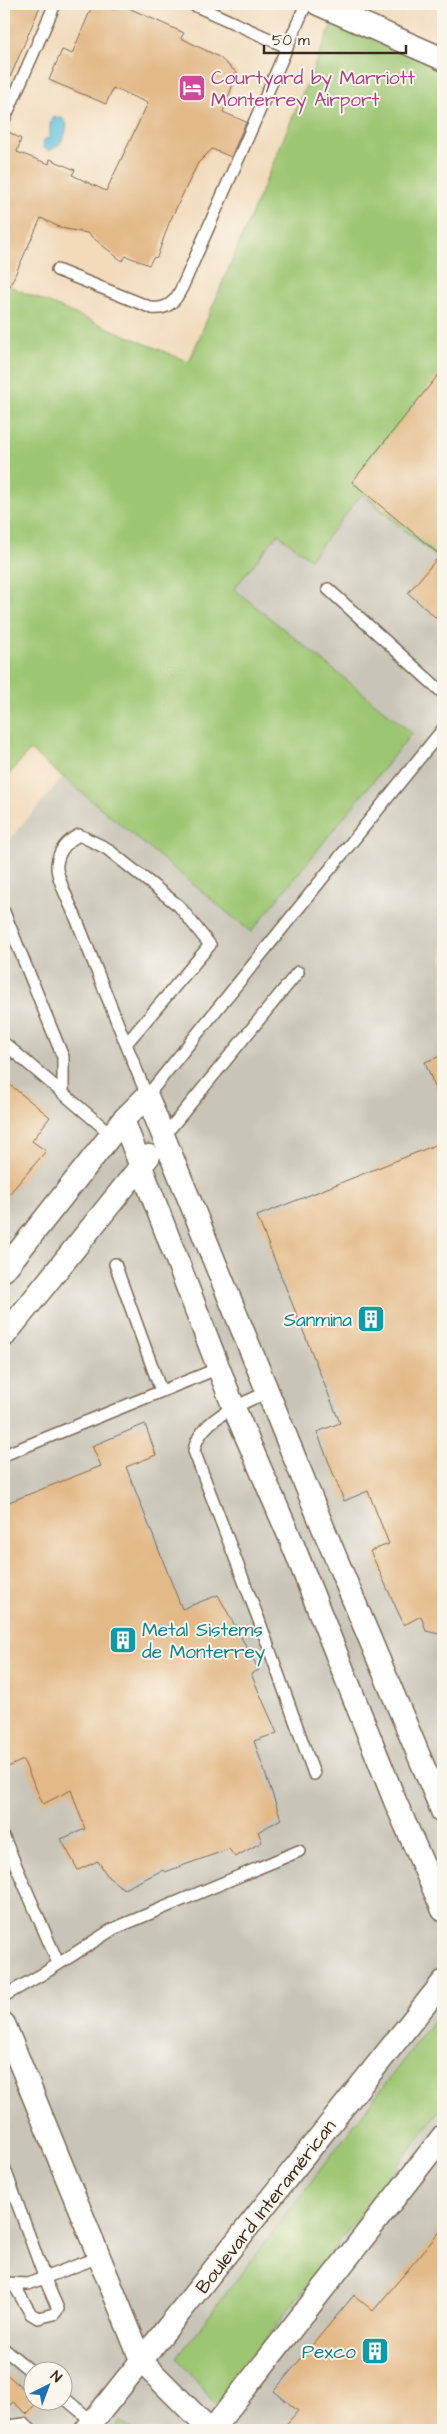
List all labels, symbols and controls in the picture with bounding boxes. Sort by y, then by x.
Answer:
scale bar [264,22,407,54]
text: 50 m [272,30,310,51]
place label: Courtyard by Marriott Monterrey Airport [211,65,415,115]
hotel icon: Courtyard by Marriott Monterrey Airport [177,73,207,103]
building icon: Sanmina [356,1304,386,1334]
place label: Sanmina [284,1307,352,1334]
place label: Metal Sistems de Monterrey [142,1617,266,1667]
building icon: Metal Sistems de Monterrey [108,1625,138,1655]
street label: Boulevard Interamérican [189,2114,343,2300]
building icon: Pexco [360,2336,390,2366]
place label: Pexco [302,2339,356,2366]
north arrow [22,2362,72,2412]
text: N [46,2367,66,2388]

